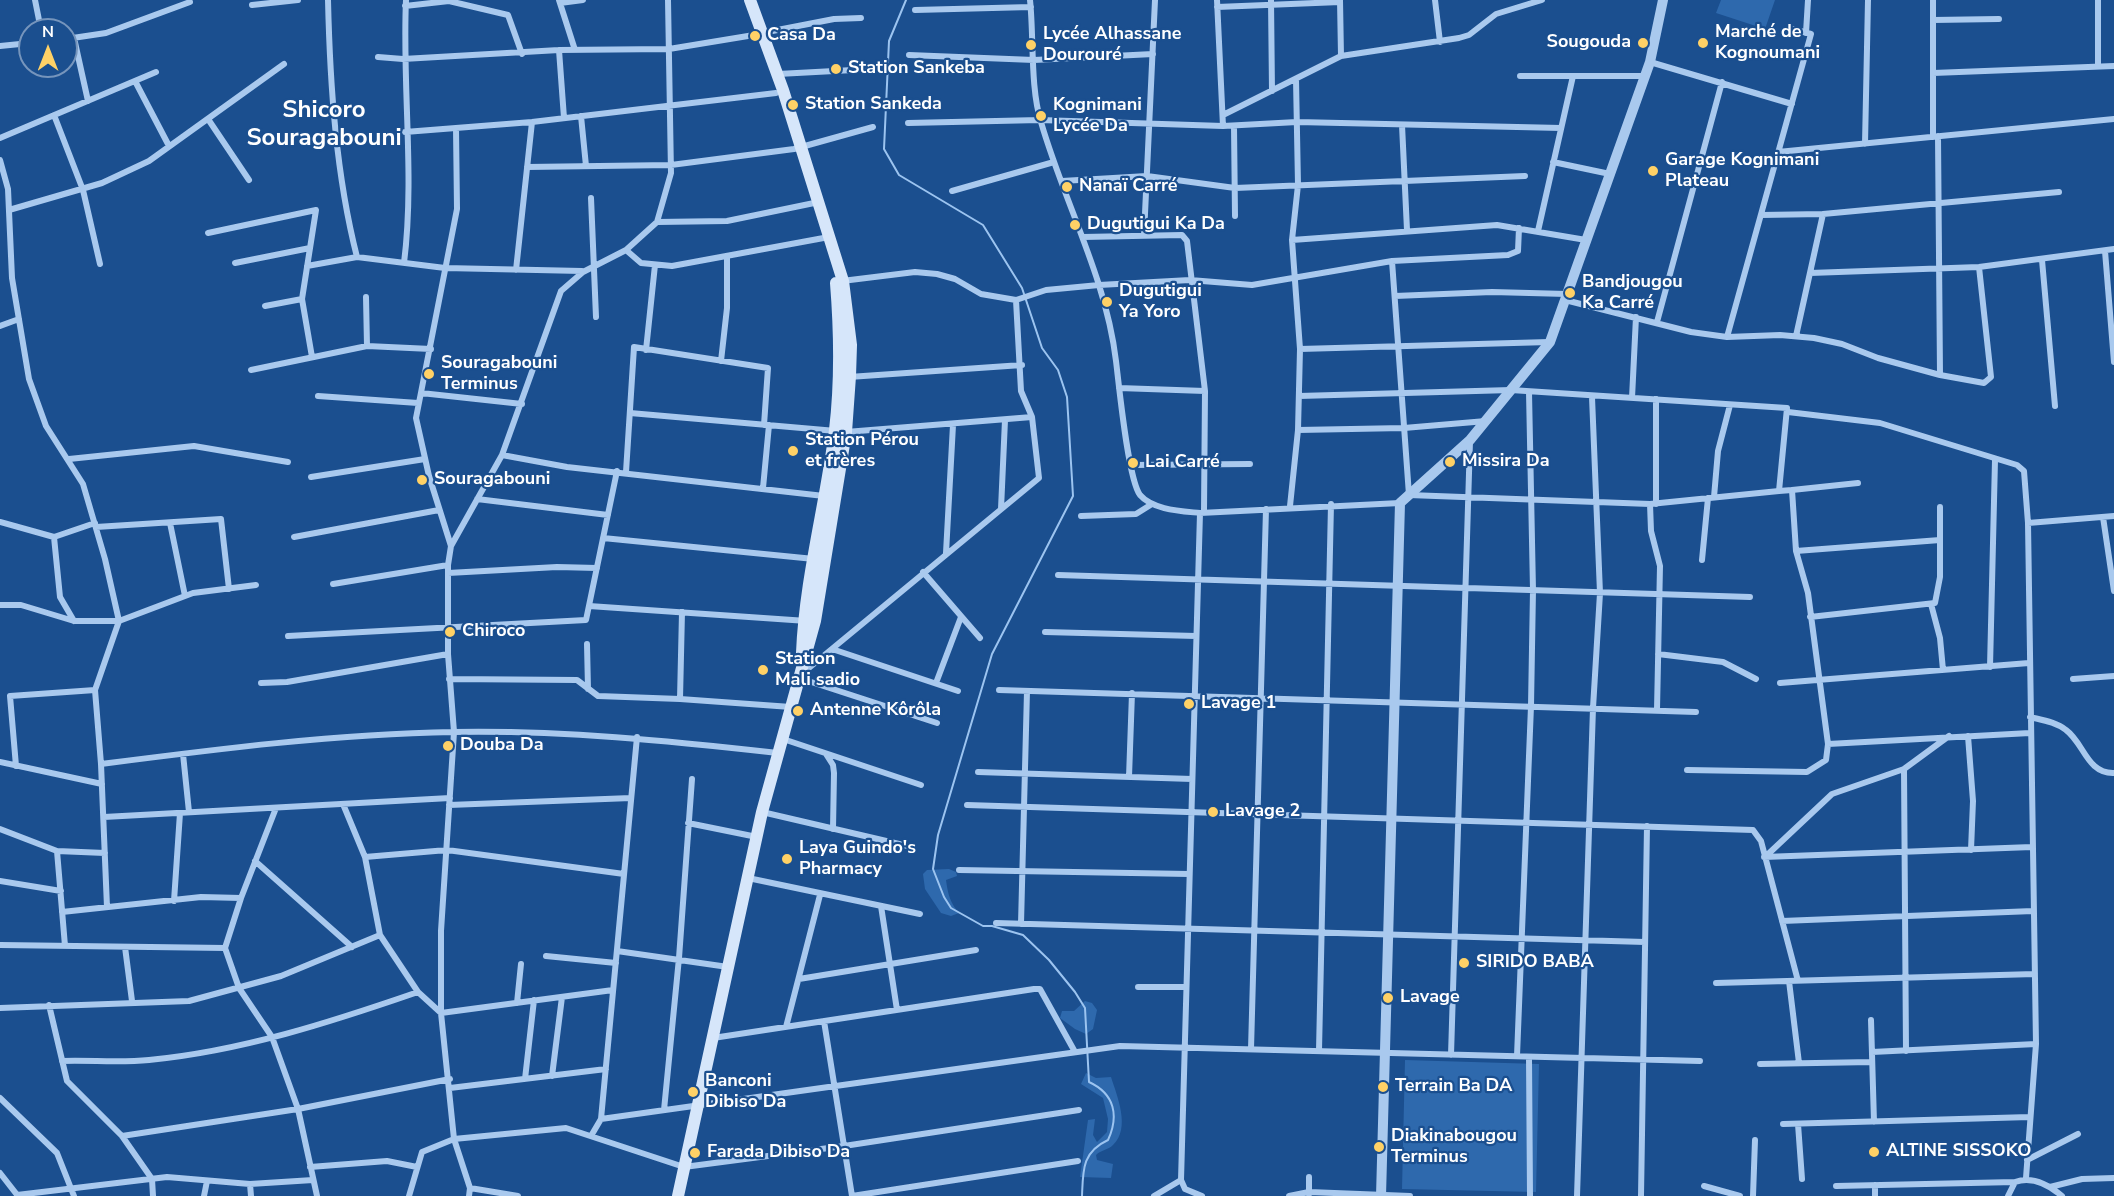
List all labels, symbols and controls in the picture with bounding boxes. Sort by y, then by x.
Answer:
north arrow [18,18,78,78]
text: N [42,21,54,43]
place label: Marché de Kognoumani [1715,22,1820,64]
place label: Lycée Alhassane Dourouré [1043,24,1181,66]
place label: Casa Da [767,25,836,47]
marker: Casa Da [748,29,762,43]
place label: Sougouda [1547,32,1631,54]
marker: Sougouda [1636,36,1650,50]
marker: Marché de Kognoumani [1696,36,1710,50]
marker: Lycée Alhassane Dourouré [1024,38,1038,52]
place label: Station Sankeba [848,58,985,80]
marker: Station Sankeba [829,62,843,76]
place label: Station Sankeda [805,94,942,116]
place label: Kognimani Lycée Da [1053,95,1142,138]
district label: Shicoro Souragabouni [246,97,402,153]
marker: Station Sankeda [786,98,800,112]
marker: Kognimani Lycée Da [1034,109,1048,123]
place label: Garage Kognimani Plateau [1665,150,1819,192]
marker: Garage Kognimani Plateau [1646,164,1660,178]
place label: Nanaï Carré [1079,176,1178,198]
marker: Nanaï Carré [1060,180,1074,194]
place label: Dugutigui Ka Da [1087,214,1225,236]
marker: Dugutigui Ka Da [1068,218,1082,232]
place label: Bandjougou Ka Carré [1582,272,1683,314]
place label: Dugutigui Ya Yoro [1119,281,1202,324]
marker: Bandjougou Ka Carré [1563,286,1577,300]
marker: Dugutigui Ya Yoro [1100,295,1114,309]
place label: Souragabouni Terminus [441,353,557,395]
marker: Souragabouni Terminus [422,367,436,381]
place label: Station Pérou et frères [805,430,919,472]
marker: Station Pérou et frères [786,444,800,458]
place label: Missira Da [1462,451,1550,473]
place label: Lai Carré [1145,452,1220,474]
marker: Missira Da [1443,455,1457,469]
marker: Lai Carré [1126,456,1140,470]
place label: Souragabouni [434,469,550,491]
marker: Souragabouni [415,473,429,487]
place label: Chiroco [462,621,525,643]
marker: Chiroco [443,625,457,639]
place label: Station Mali sadio [775,649,860,692]
marker: Station Mali sadio [756,663,770,677]
place label: Lavage 1 [1201,693,1276,715]
marker: Lavage 1 [1182,697,1196,711]
place label: Antenne Kôrôla [810,700,941,722]
marker: Antenne Kôrôla [791,704,805,718]
place label: Douba Da [460,735,544,757]
marker: Douba Da [441,739,455,753]
place label: Lavage 2 [1225,801,1300,823]
marker: Lavage 2 [1206,805,1220,819]
place label: Laya Guindo's Pharmacy [799,838,916,880]
marker: Laya Guindo's Pharmacy [780,852,794,866]
place label: SIRIDO BABA [1476,952,1594,974]
marker: SIRIDO BABA [1457,956,1471,970]
place label: Lavage [1400,987,1460,1009]
marker: Lavage [1381,991,1395,1005]
place label: Banconi Dibiso Da [705,1071,786,1114]
place label: Terrain Ba DA [1395,1076,1512,1098]
marker: Terrain Ba DA [1376,1080,1390,1094]
marker: Banconi Dibiso Da [686,1085,700,1099]
place label: Diakinabougou Terminus [1391,1126,1517,1168]
marker: Diakinabougou Terminus [1372,1140,1386,1154]
place label: ALTINE SISSOKO [1886,1141,2031,1163]
place label: Farada Dibiso Da [707,1142,850,1164]
marker: ALTINE SISSOKO [1867,1145,1881,1159]
marker: Farada Dibiso Da [688,1146,702,1160]

